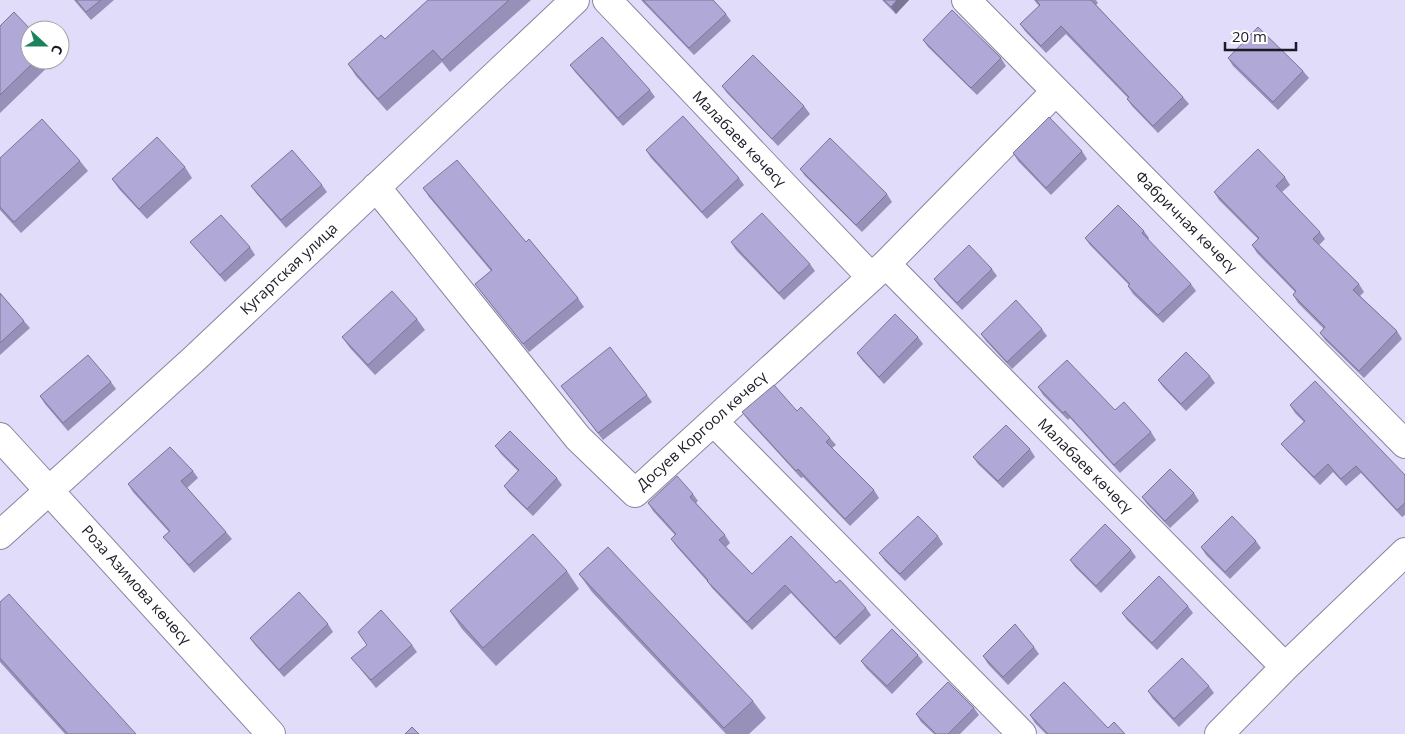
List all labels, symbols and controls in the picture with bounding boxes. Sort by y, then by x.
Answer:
north arrow [20,20,70,70]
scale bar [1225,20,1296,52]
text: 20 m [1232,26,1267,46]
text: С [47,42,68,57]
street label: Малабаев көчөсү [689,86,791,191]
street label: Фабричная көчөсү [1131,166,1242,277]
street label: Кугартская улица [235,218,341,319]
street label: Досуев Коргоол көчөсү [632,366,771,494]
street label: Малабаев көчөсү [1034,413,1138,517]
street label: Роза Азимова көчөсү [78,520,196,649]

